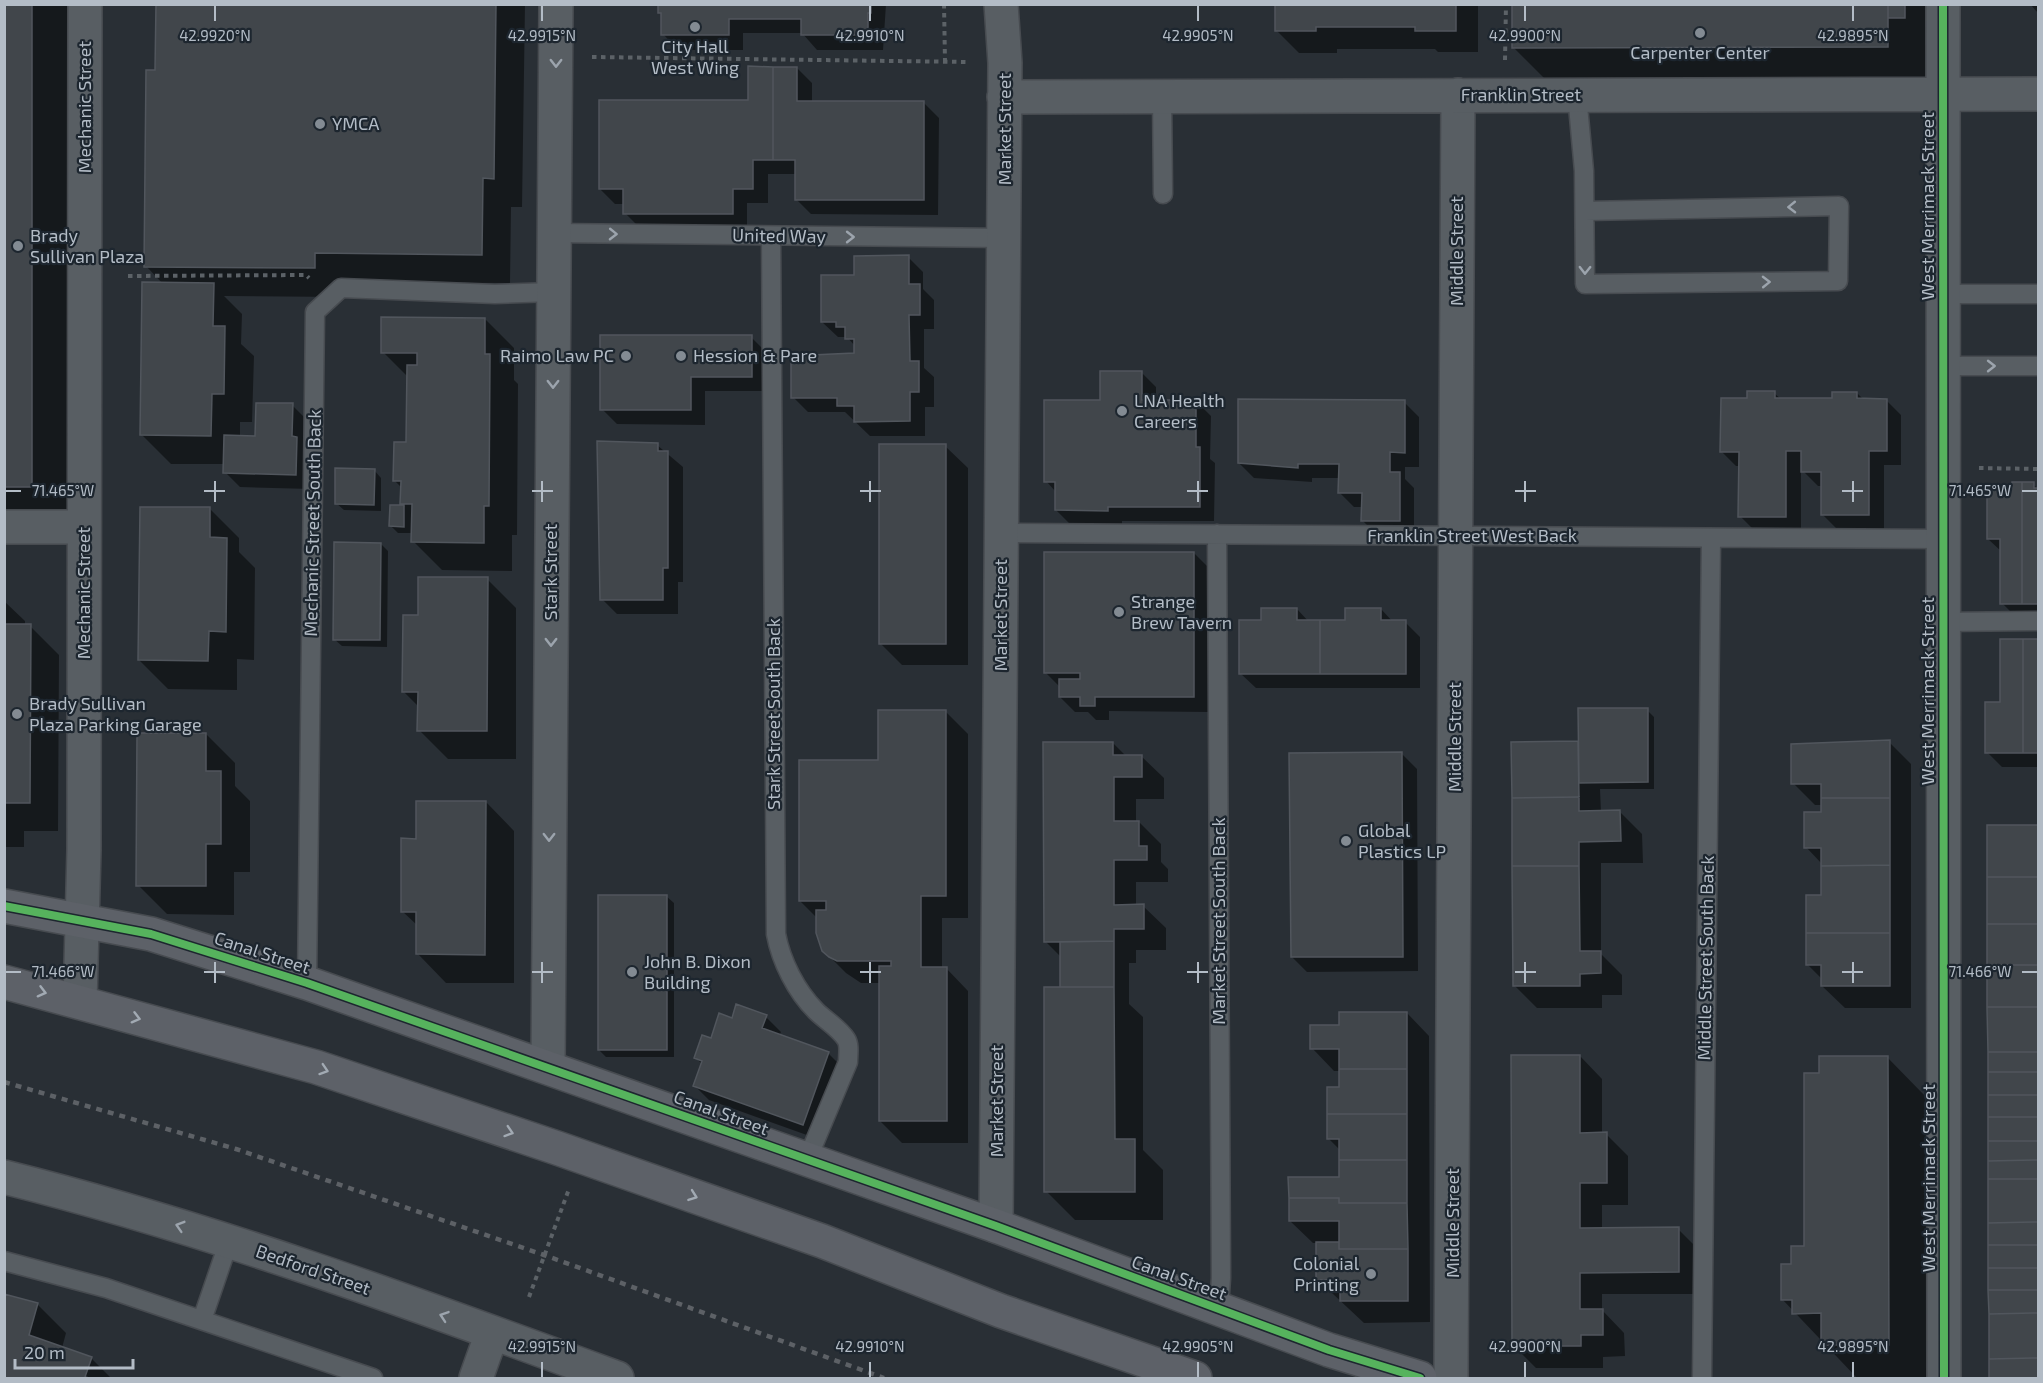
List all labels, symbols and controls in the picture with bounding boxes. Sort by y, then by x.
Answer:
marker: City Hall West Wing [688,20,702,34]
text: 42.9920°N [179,26,251,44]
text: 42.9915°N [508,26,576,44]
text: 42.9910°N [835,26,905,44]
text: 42.9905°N [1162,26,1234,44]
text: 42.9900°N [1489,26,1561,44]
marker: Carpenter Center [1693,26,1707,40]
text: 42.9895°N [1817,26,1889,44]
place label: City Hall West Wing [651,35,739,78]
street label: Mechanic Street [73,41,95,173]
place label: Carpenter Center [1630,41,1770,63]
one-way arrow [549,58,562,67]
street label: Market Street [993,73,1015,185]
street label: Franklin Street [1461,83,1581,105]
place label: YMCA [332,112,380,134]
street label: West Merrimack Street [1916,112,1938,300]
marker: YMCA [313,117,327,131]
street label: Middle Street [1445,196,1467,306]
one-way arrow [1787,201,1796,213]
street label: United Way [732,223,827,247]
place label: Brady Sullivan Plaza [30,224,144,267]
one-way arrow [608,228,617,240]
one-way arrow [845,231,854,243]
marker: Brady Sullivan Plaza [11,239,25,253]
one-way arrow [1579,265,1591,274]
one-way arrow [1761,276,1770,288]
place label: Raimo Law PC [500,344,614,366]
place label: Hession & Pare [693,344,817,366]
marker: Raimo Law PC [619,349,633,363]
marker: Hession & Pare [674,349,688,363]
one-way arrow [1986,360,1995,372]
one-way arrow [547,379,559,388]
place label: LNA Health Careers [1134,389,1225,432]
marker: LNA Health Careers [1115,404,1129,418]
street label: Mechanic Street South Back [299,409,325,637]
text: 71.465°W [32,481,94,499]
text: 71.465°W [1949,481,2011,499]
street label: Stark Street [539,523,561,620]
street label: Franklin Street West Back [1367,524,1577,546]
street label: Mechanic Street [72,527,94,659]
street label: Market Street [989,559,1011,671]
place label: Strange Brew Tavern [1131,590,1232,633]
street label: West Merrimack Street [1916,597,1938,785]
marker: Strange Brew Tavern [1112,605,1126,619]
street label: Stark Street South Back [762,618,784,810]
one-way arrow [545,637,557,646]
street label: Middle Street [1443,682,1465,792]
place label: Brady Sullivan Plaza Parking Garage [29,692,202,735]
marker: Brady Sullivan Plaza Parking Garage [10,707,24,721]
street label: Market Street South Back [1207,817,1229,1025]
place label: Global Plastics LP [1358,819,1446,862]
one-way arrow [543,832,555,841]
marker: Global Plastics LP [1339,834,1353,848]
street label: Middle Street South Back [1692,855,1718,1061]
street label: Canal Street [212,926,313,978]
place label: John B. Dixon Building [644,950,751,993]
text: 71.466°W [31,962,95,980]
text: 71.466°W [1948,962,2012,980]
marker: John B. Dixon Building [625,965,639,979]
one-way arrow [36,985,47,997]
one-way arrow [130,1011,141,1023]
street label: Market Street [985,1045,1007,1157]
one-way arrow [318,1062,329,1075]
street label: West Merrimack Street [1917,1084,1939,1272]
street label: Canal Street [671,1085,772,1139]
one-way arrow [503,1124,514,1137]
street label: Middle Street [1441,1168,1463,1278]
one-way arrow [687,1188,698,1201]
one-way arrow [175,1221,186,1233]
street label: Bedford Street [253,1239,374,1299]
street label: Canal Street [1129,1250,1230,1304]
place label: Colonial Printing [1293,1252,1360,1295]
marker: Colonial Printing [1364,1267,1378,1281]
one-way arrow [439,1311,450,1323]
scale bar [15,1332,134,1370]
text: 42.9915°N [508,1337,576,1355]
text: 42.9910°N [835,1337,905,1355]
text: 42.9905°N [1162,1337,1234,1355]
text: 42.9900°N [1489,1337,1561,1355]
text: 42.9895°N [1817,1337,1889,1355]
text: 20 m [24,1341,65,1363]

